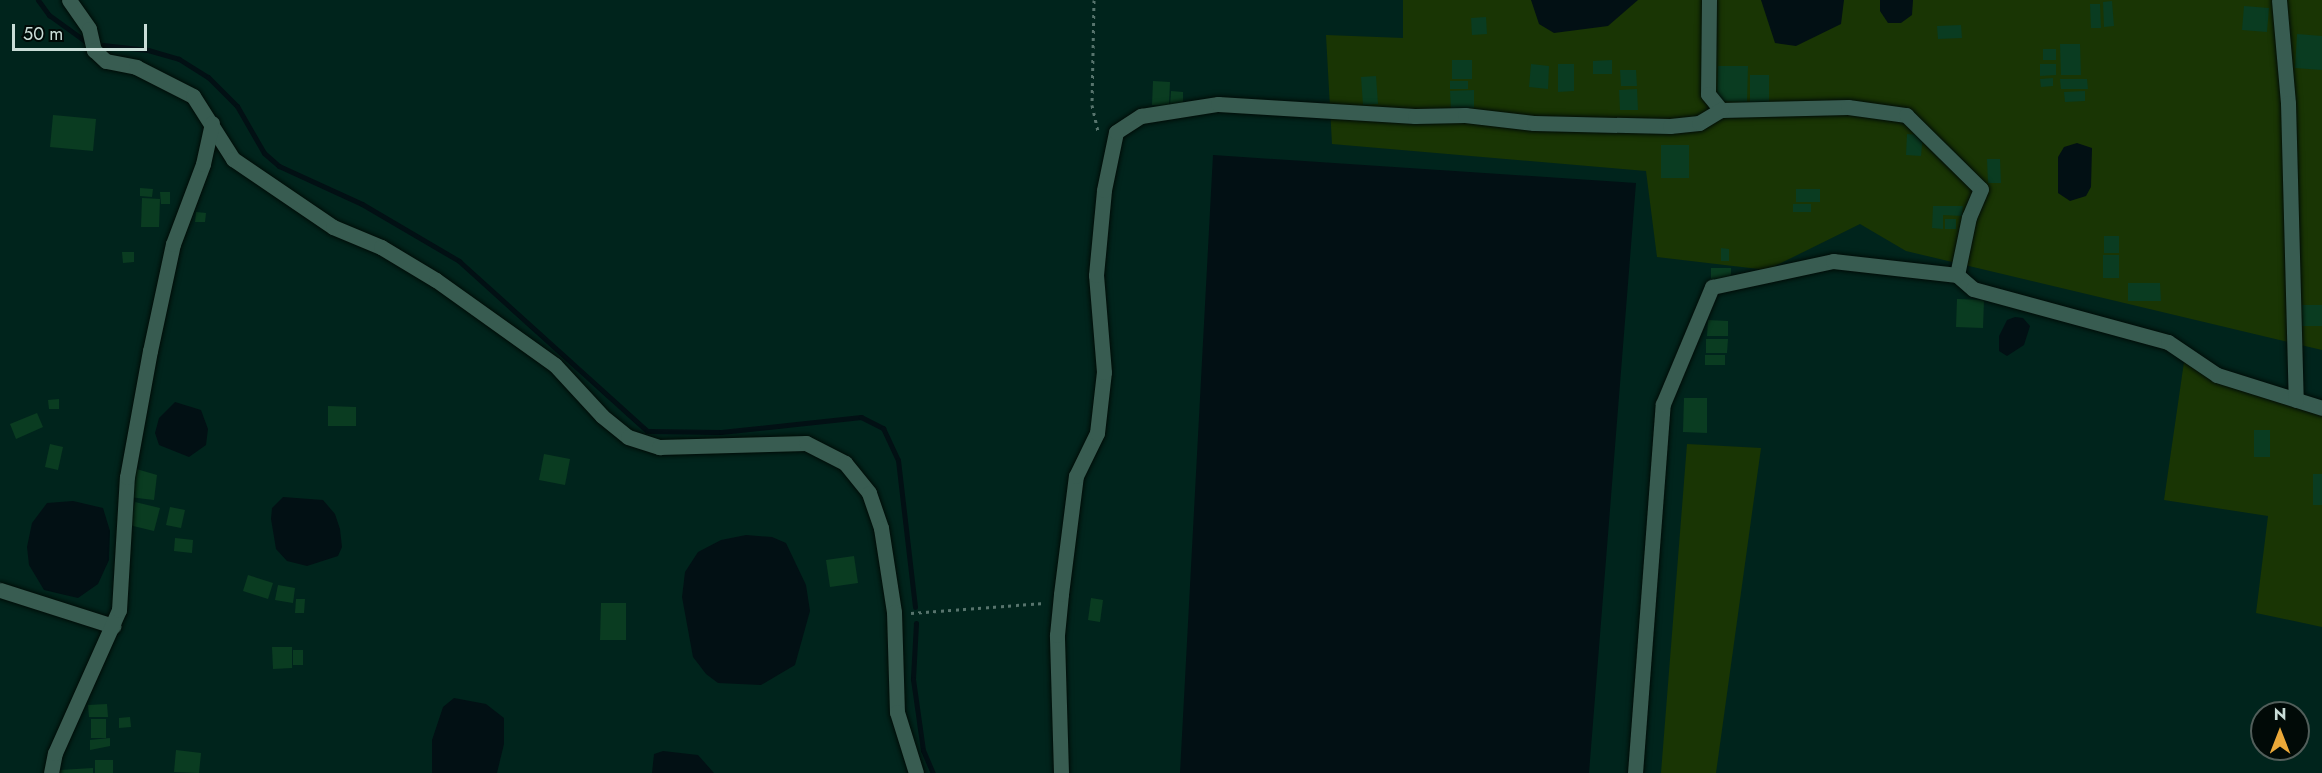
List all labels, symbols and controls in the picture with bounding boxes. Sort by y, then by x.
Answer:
scale bar [15,12,150,50]
text: 50 m [23,21,63,47]
north arrow [2250,701,2310,761]
text: N [2274,703,2286,726]

